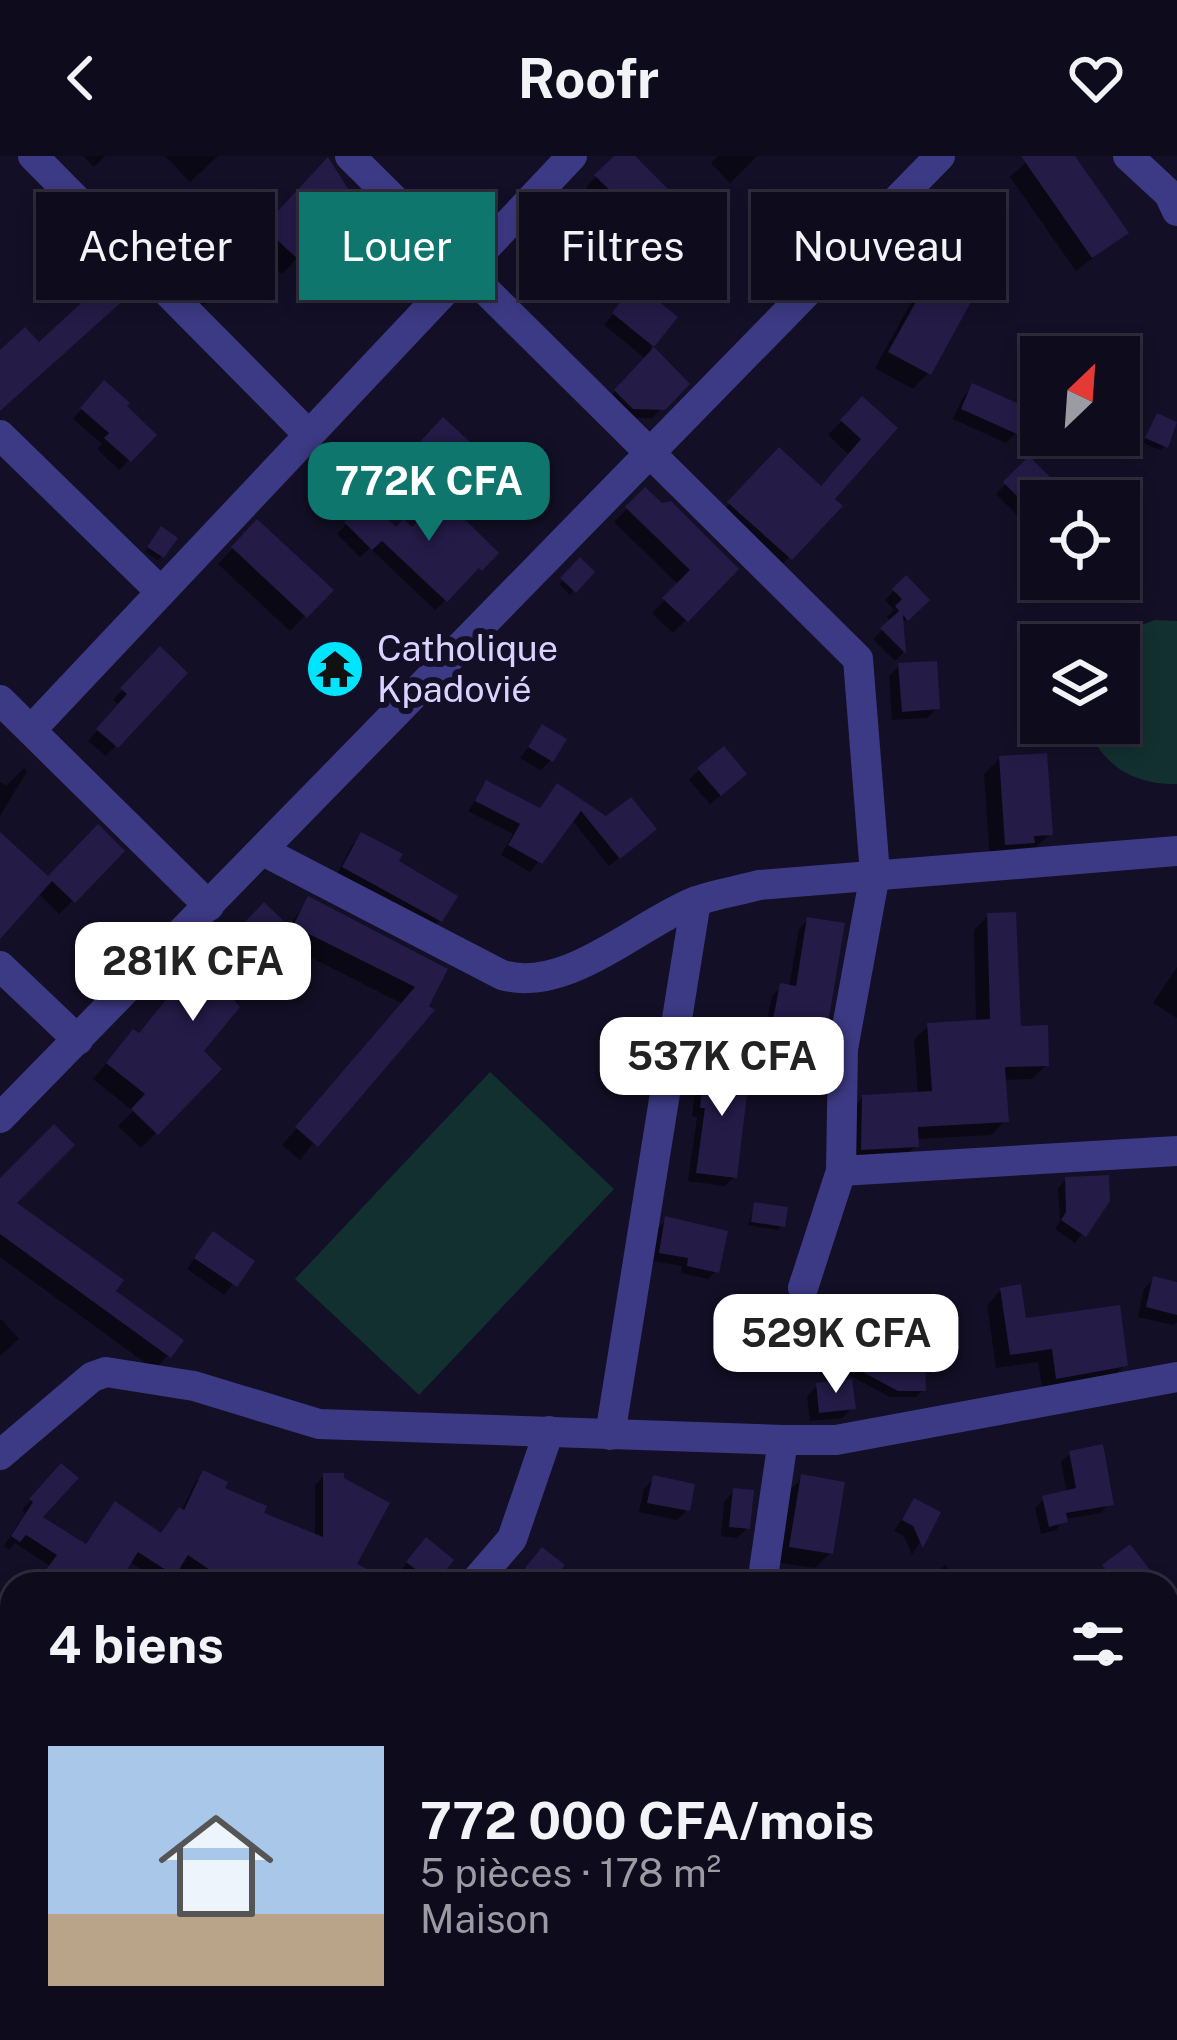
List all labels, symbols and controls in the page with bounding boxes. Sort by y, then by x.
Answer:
icon: back [48,45,114,111]
icon: heart [1063,45,1129,111]
text: Roofr [518,47,659,110]
chip: Acheter [36,192,275,300]
chip: Louer [299,192,495,300]
chip: Filtres [519,192,727,300]
chip: Nouveau [751,192,1006,300]
north arrow [1020,336,1140,456]
map controls [1020,336,1140,744]
pin: 772K CFA [305,442,553,544]
text: 772K CFA [335,458,523,504]
button: locate [1020,480,1140,600]
button: layers [1020,624,1140,744]
place label: Catholique Kpadovié [377,627,558,710]
temple icon: Catholique Kpadovié [304,638,366,700]
pin: 281K CFA [69,922,317,1024]
text: 281K CFA [102,938,284,984]
pin: 537K CFA [598,1017,846,1119]
text: 537K CFA [627,1033,817,1079]
pin: 529K CFA [712,1294,960,1396]
text: 529K CFA [740,1310,932,1356]
icon: filters [1065,1611,1131,1677]
text: 4 biens [48,1615,224,1674]
text: 772 000 CFA/mois [420,1791,874,1850]
icon: home [144,1794,288,1938]
text: 5 pièces · 178 m² [420,1850,721,1896]
text: Maison [420,1896,550,1942]

